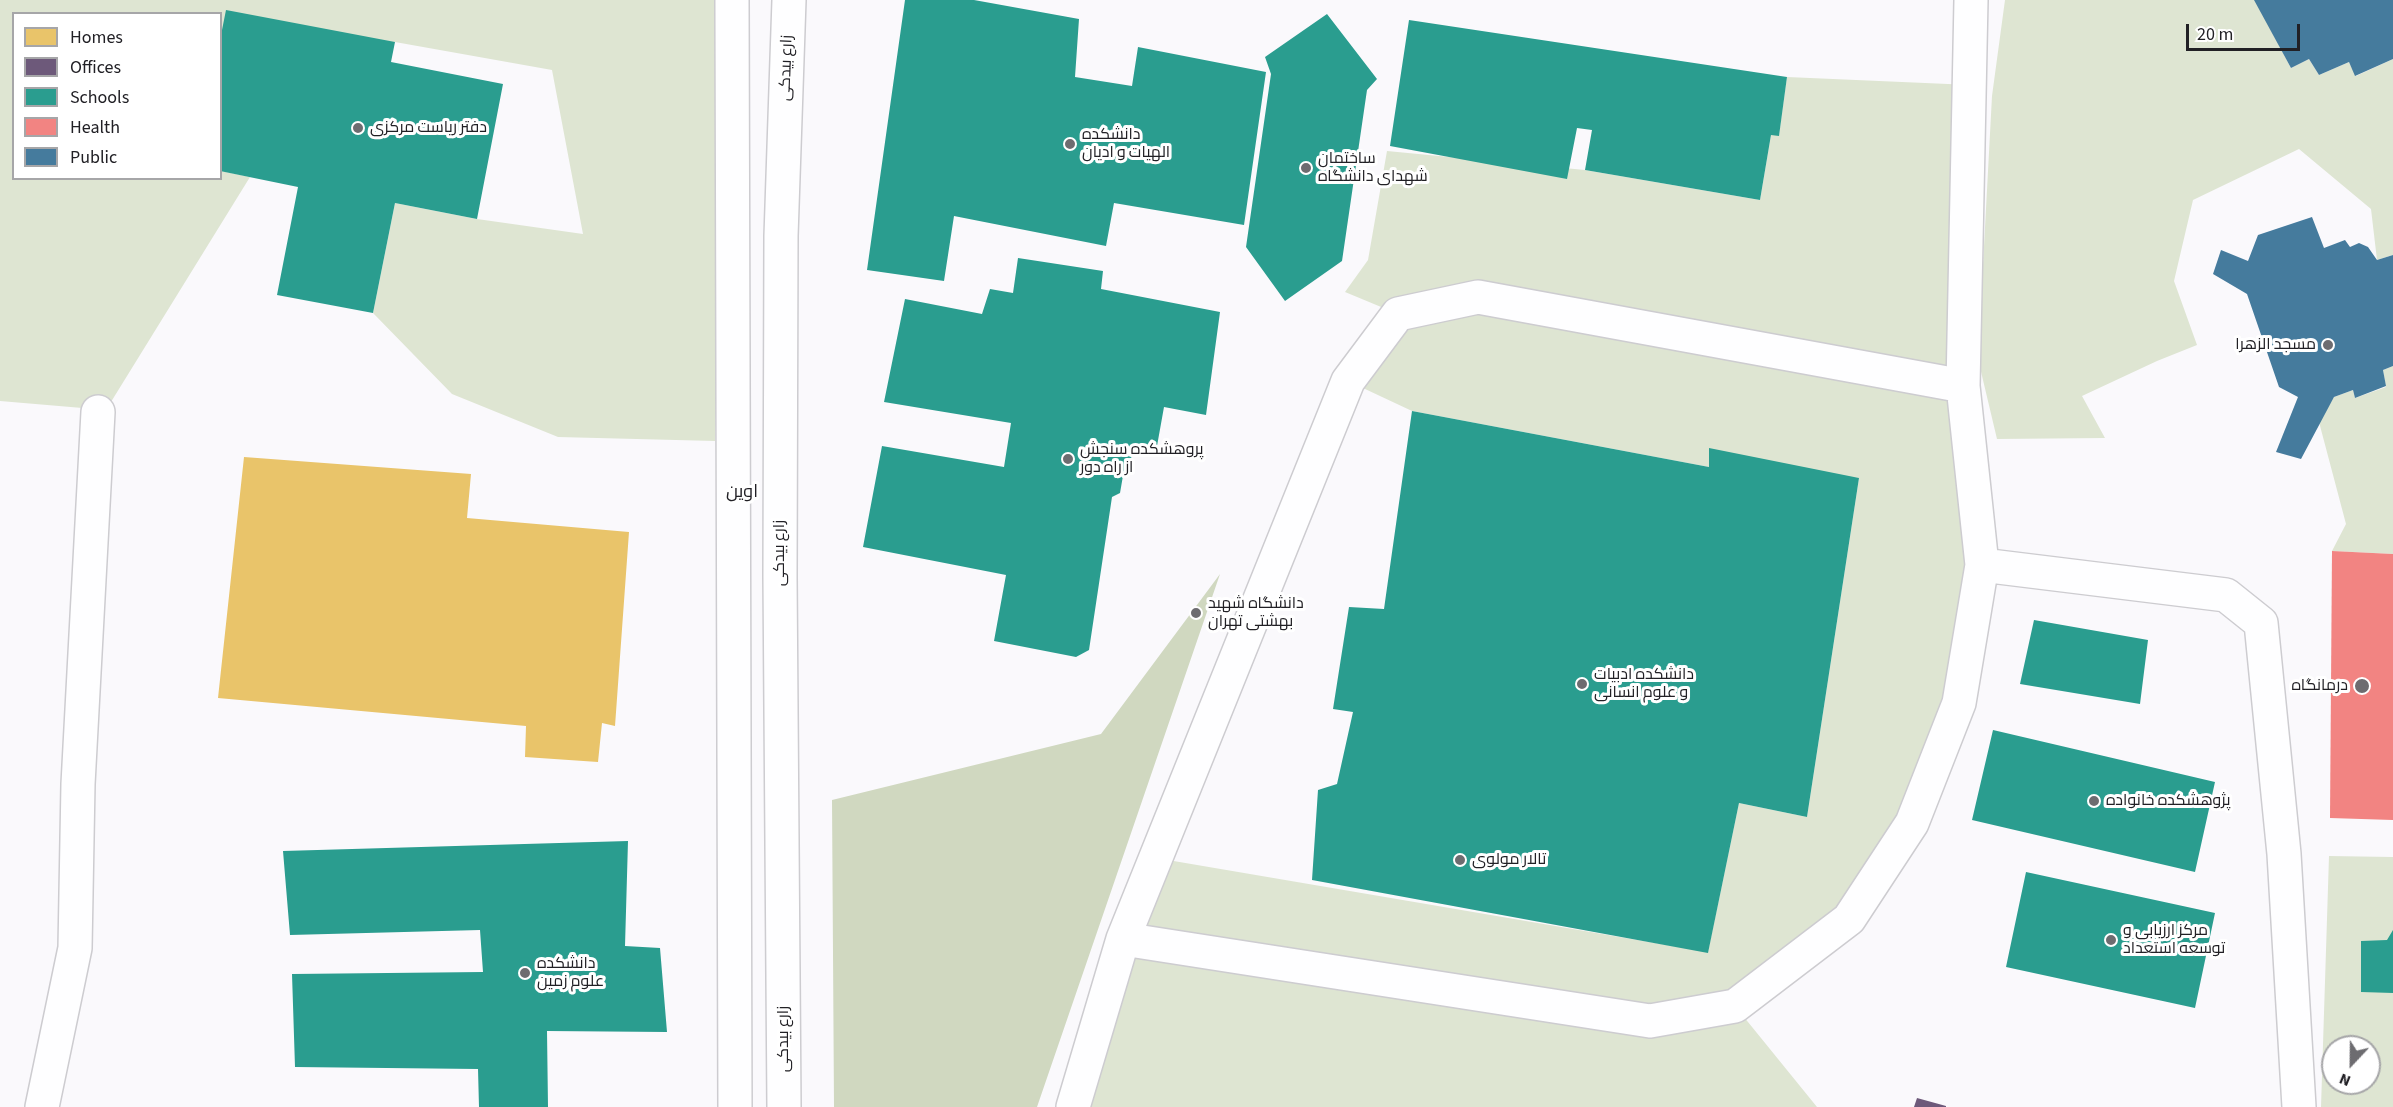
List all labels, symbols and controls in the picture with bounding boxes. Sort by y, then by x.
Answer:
legend [12,12,222,180]
scale bar [2189,12,2303,50]
text: 20 m [2197,22,2233,47]
text: Homes [70,25,123,50]
street label: زارع بیدکی [776,34,798,102]
text: Offices [70,55,121,80]
text: Schools [70,85,129,110]
text: Health [70,115,120,140]
place label: دفتر ریاست مرکزی [370,118,487,138]
marker: دفتر ریاست مرکزی [351,121,365,135]
place label: دانشکده الهیات و ادیان [1082,125,1170,163]
marker: دانشکده الهیات و ادیان [1063,137,1077,151]
text: Public [70,145,117,170]
place label: ساختمان شهدای دانشگاه [1318,149,1428,187]
marker: ساختمان شهدای دانشگاه [1299,161,1313,175]
place label: مسجد الزهرا [2235,335,2316,355]
marker: مسجد الزهرا [2321,338,2335,352]
place label: پروهشکده سنجش از راه دور [1080,440,1203,478]
marker: پروهشکده سنجش از راه دور [1061,452,1075,466]
district label: اوین [726,482,758,504]
street label: زارع بیدکی [770,520,790,586]
place label: دانشگاه شهید بهشتی تهران [1208,594,1304,632]
marker: دانشگاه شهید بهشتی تهران [1189,606,1203,620]
place label: دانشکده ادبیات و علوم انسانی [1594,665,1694,703]
place label: درمانگاه [2291,676,2348,696]
marker: دانشکده ادبیات و علوم انسانی [1575,677,1589,691]
marker: درمانگاه [2353,677,2371,695]
place label: پژوهشکده خانواده [2106,791,2230,811]
marker: پژوهشکده خانواده [2087,794,2101,808]
place label: تالار مولوی [1472,850,1546,870]
marker: تالار مولوی [1453,853,1467,867]
place label: مرکز ارزیابی و توسعه استعداد [2123,921,2225,959]
marker: مرکز ارزیابی و توسعه استعداد [2104,933,2118,947]
place label: دانشکده علوم زمین [537,954,604,992]
marker: دانشکده علوم زمین [518,966,532,980]
street label: زارع بیدکی [774,1006,794,1072]
north arrow [2321,1035,2381,1095]
text: N [2336,1068,2354,1092]

